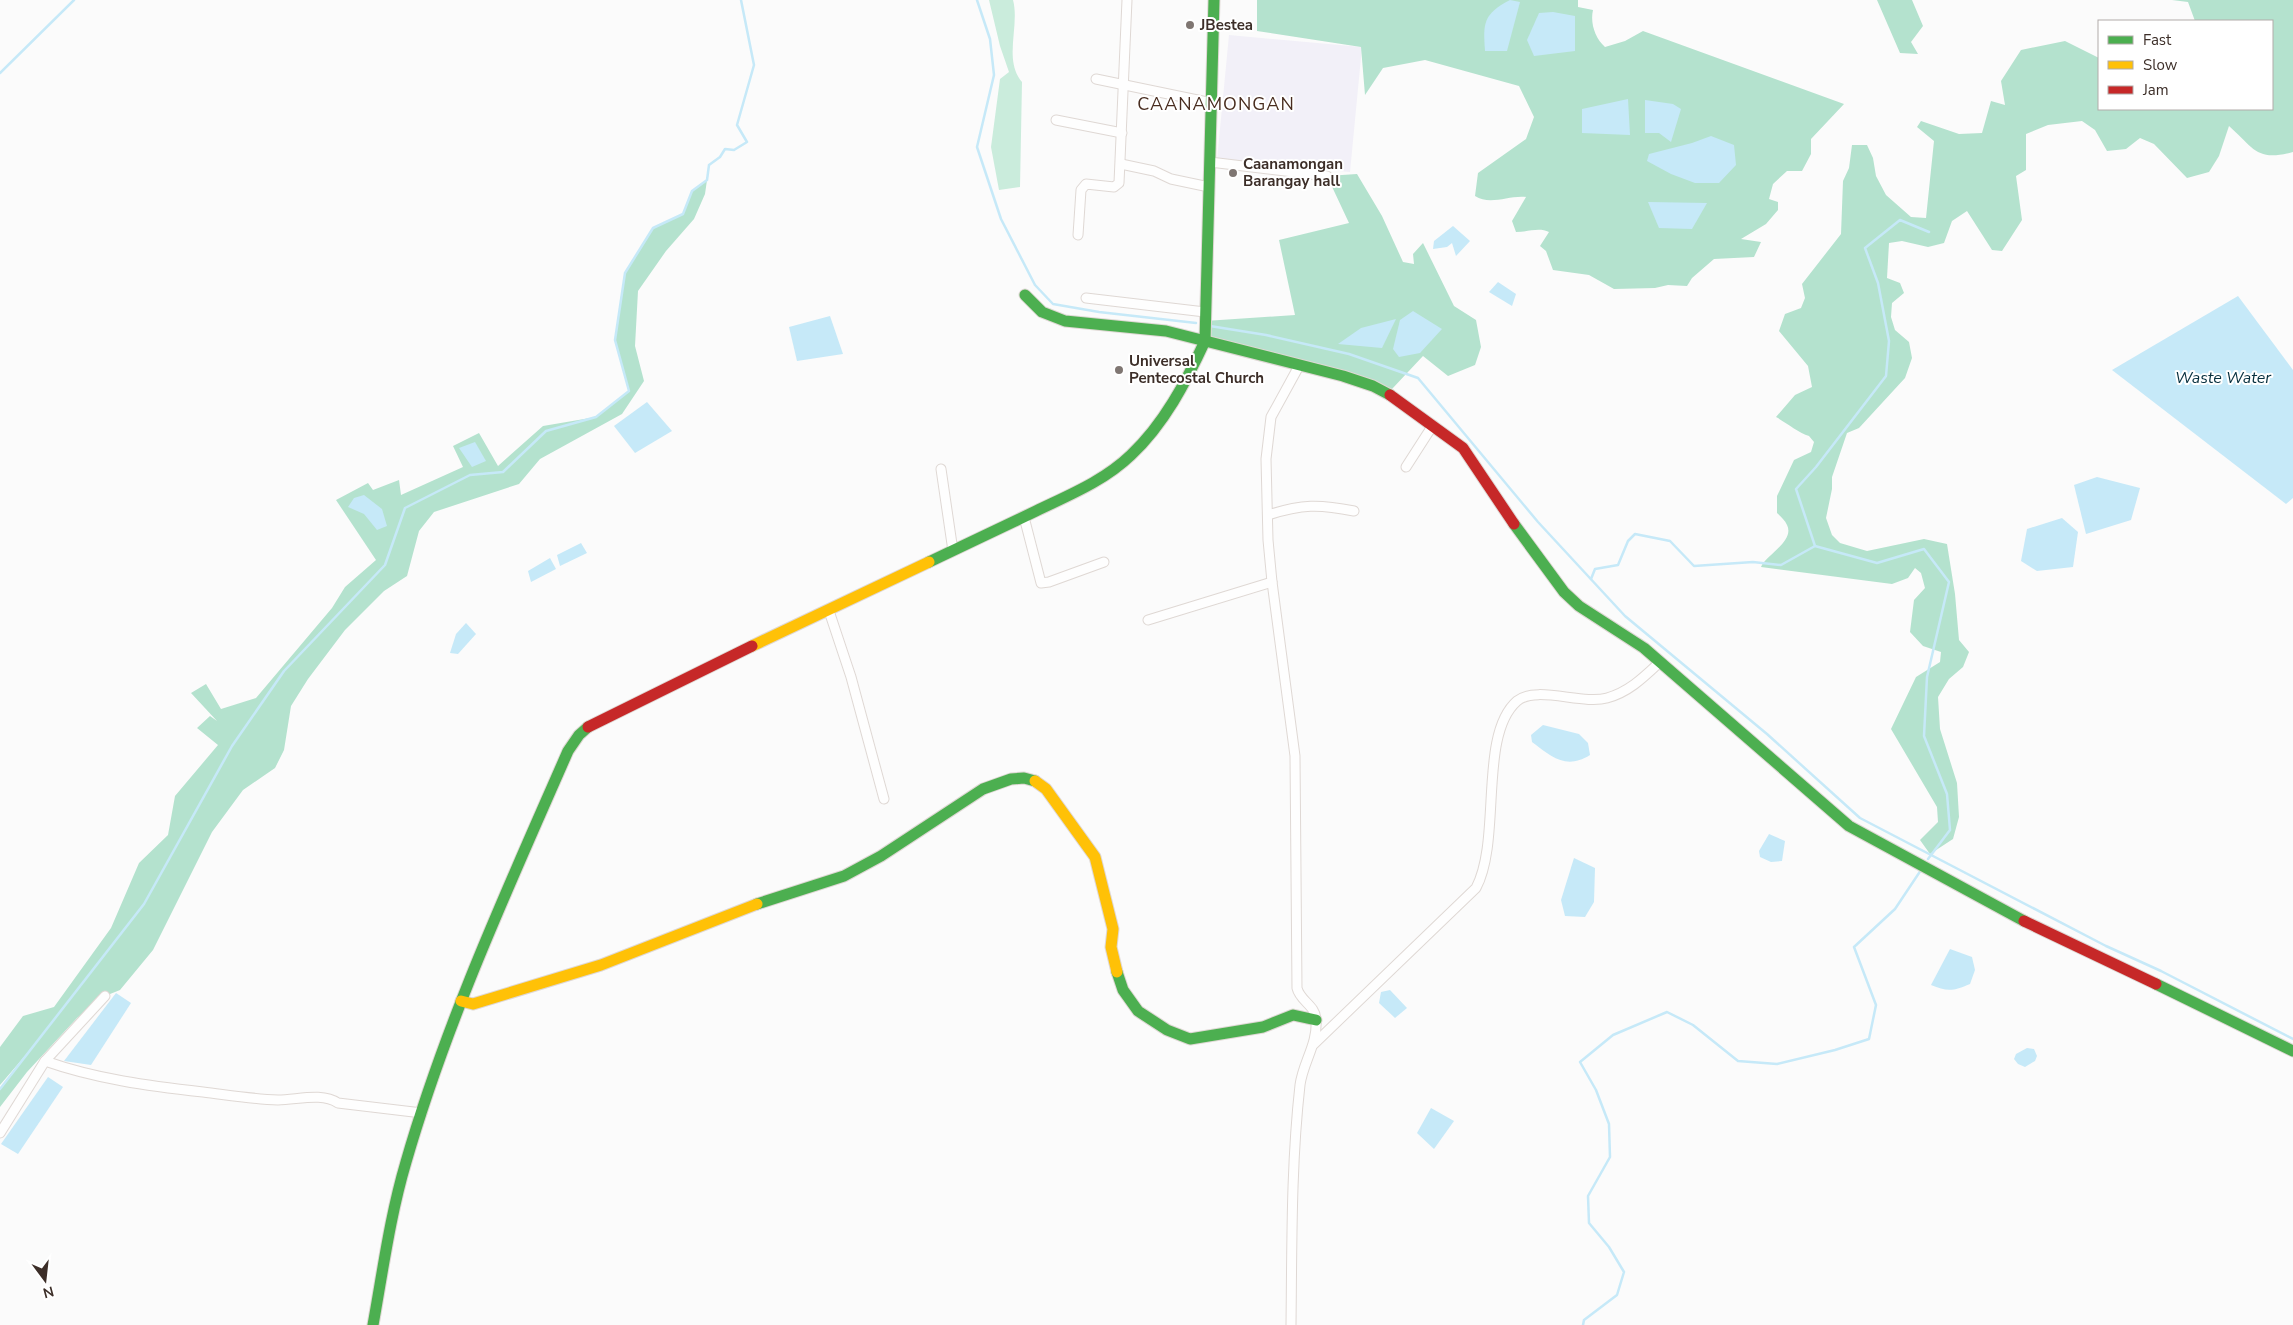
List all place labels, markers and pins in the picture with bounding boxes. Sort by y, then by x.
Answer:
place label: JBestea [1199,15,1253,35]
marker: JBestea [1184,19,1196,31]
place label: Caanamongan Barangay hall [1243,154,1343,191]
marker: Caanamongan Barangay hall [1227,167,1239,179]
place label: Universal Pentecostal Church [1129,351,1264,388]
marker: Universal Pentecostal Church [1113,364,1125,376]

